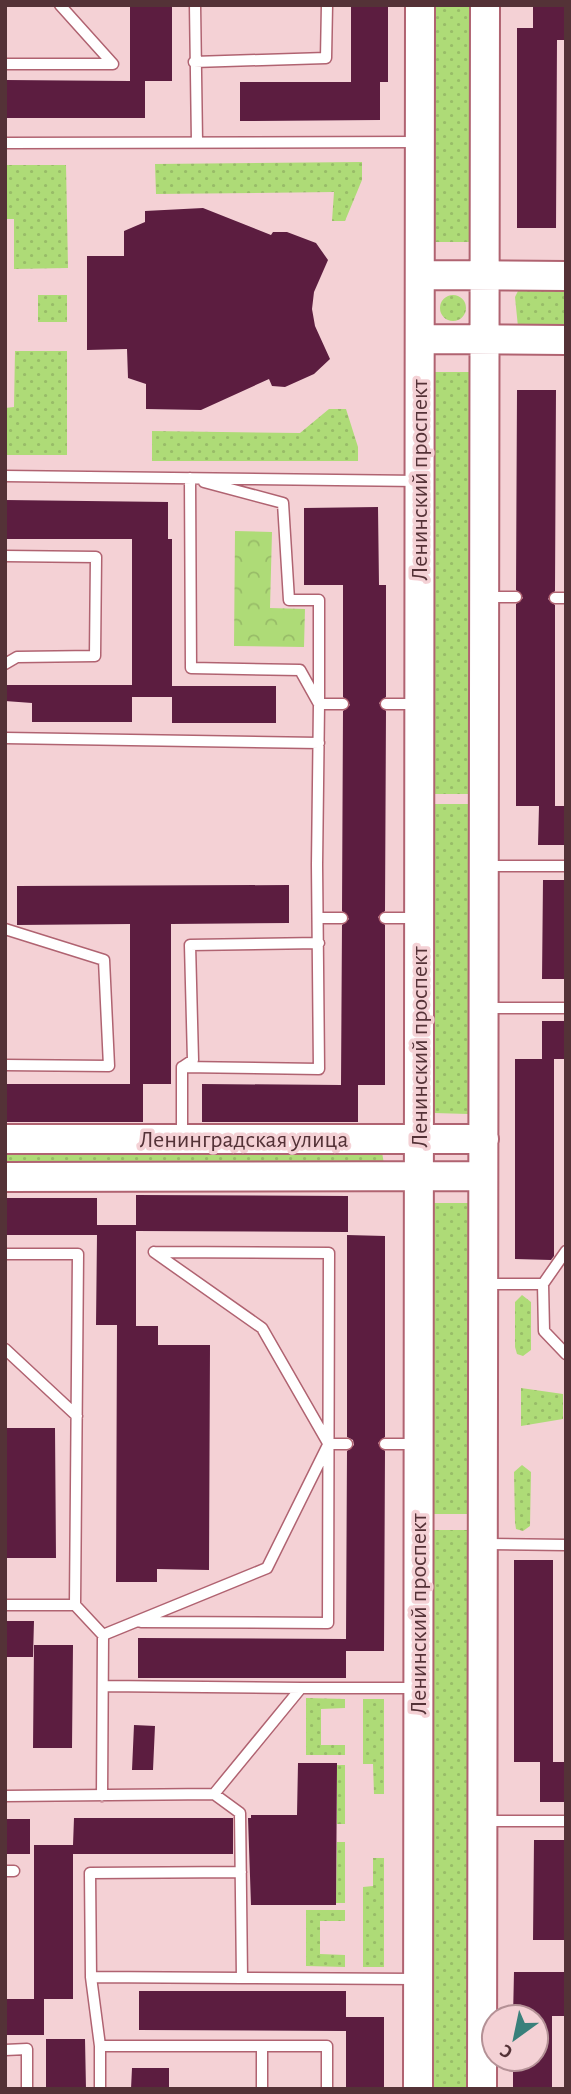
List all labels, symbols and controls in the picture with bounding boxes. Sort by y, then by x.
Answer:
street label: Ленинский проспект [408,379,432,581]
street label: Ленинский проспект [408,946,432,1148]
street label: Ленинградская улица [139,1128,349,1152]
street label: Ленинский проспект [407,1513,431,1715]
north arrow [480,2003,550,2073]
text: С [497,2040,516,2062]

